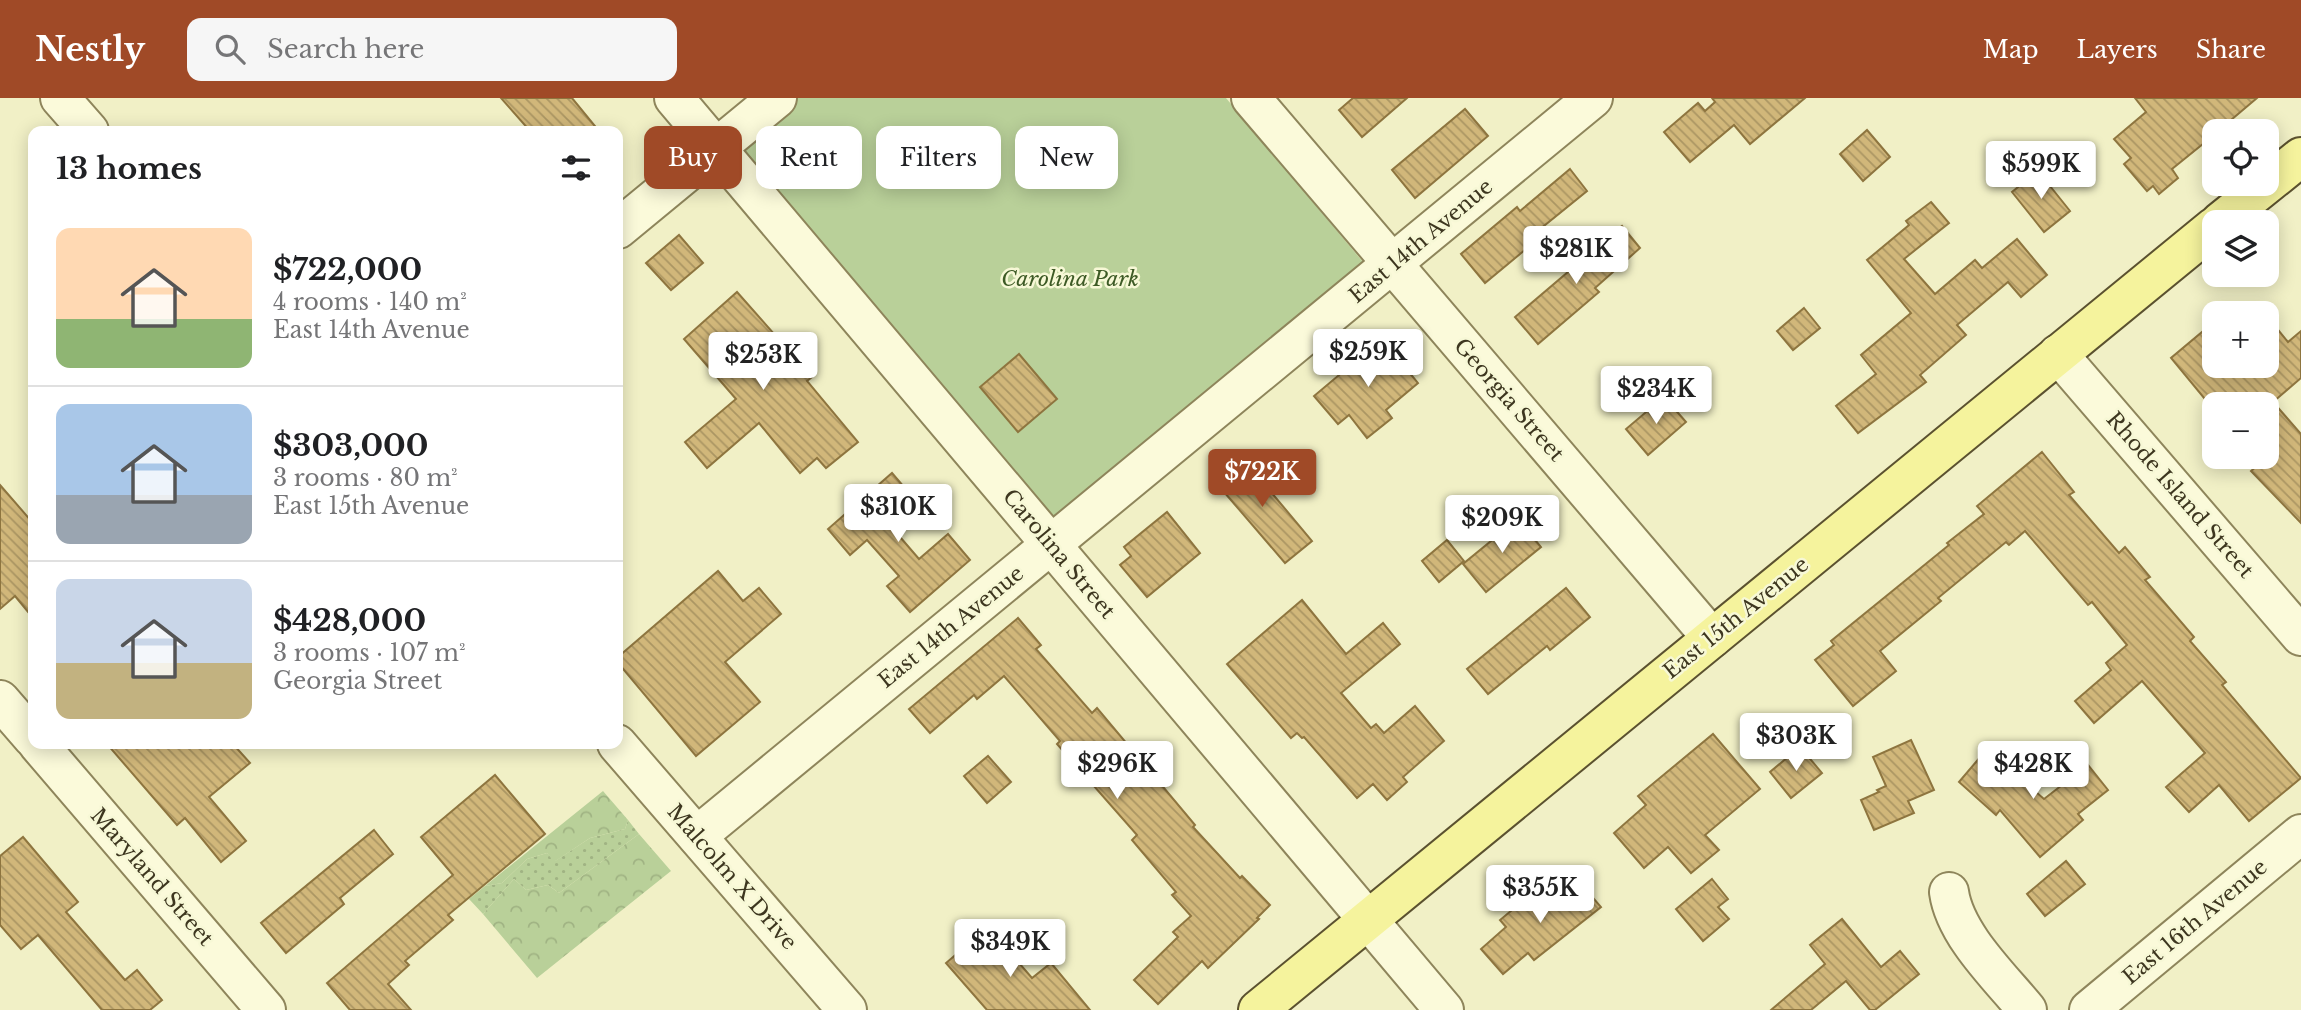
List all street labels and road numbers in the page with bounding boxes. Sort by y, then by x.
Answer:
street label: East 14th Avenue [1344,173,1498,309]
street label: Georgia Street [1449,333,1569,467]
street label: Rhode Island Street [2101,407,2259,583]
street label: Carolina Street [997,484,1121,624]
street label: East 15th Avenue [1658,552,1814,684]
street label: East 14th Avenue [873,560,1029,694]
street label: Malcolm X Drive [662,799,802,955]
street label: Maryland Street [85,803,219,951]
street label: East 16th Avenue [2117,854,2273,990]

